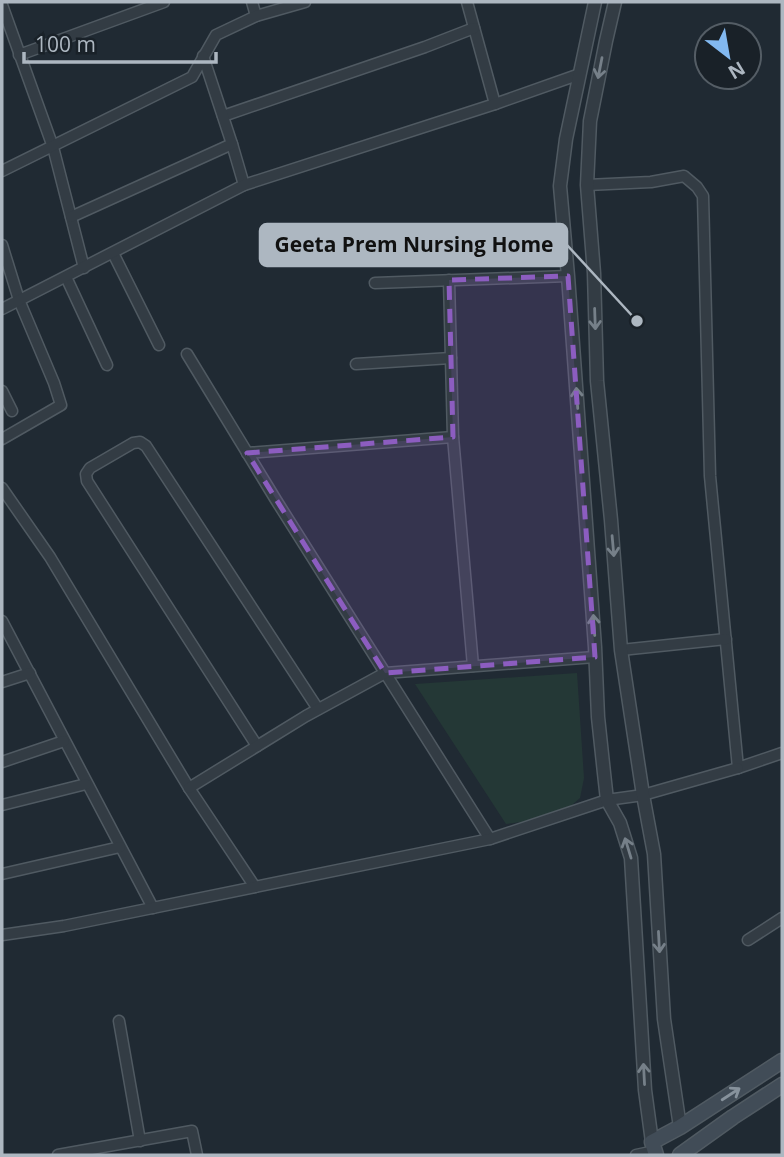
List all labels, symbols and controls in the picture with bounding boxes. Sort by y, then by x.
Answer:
scale bar [24,21,217,65]
north arrow [693,21,763,91]
text: 100 m [35,30,96,58]
text: N [723,55,750,86]
one-way arrow [593,56,607,79]
callout: Geeta Prem Nursing Home [260,224,567,266]
text: Geeta Prem Nursing Home [275,230,553,258]
one-way arrow [588,307,602,330]
one-way arrow [570,388,583,410]
one-way arrow [607,534,620,556]
one-way arrow [587,614,600,637]
one-way arrow [620,837,633,859]
one-way arrow [653,930,666,953]
one-way arrow [637,1063,650,1086]
one-way arrow [721,1086,741,1100]

